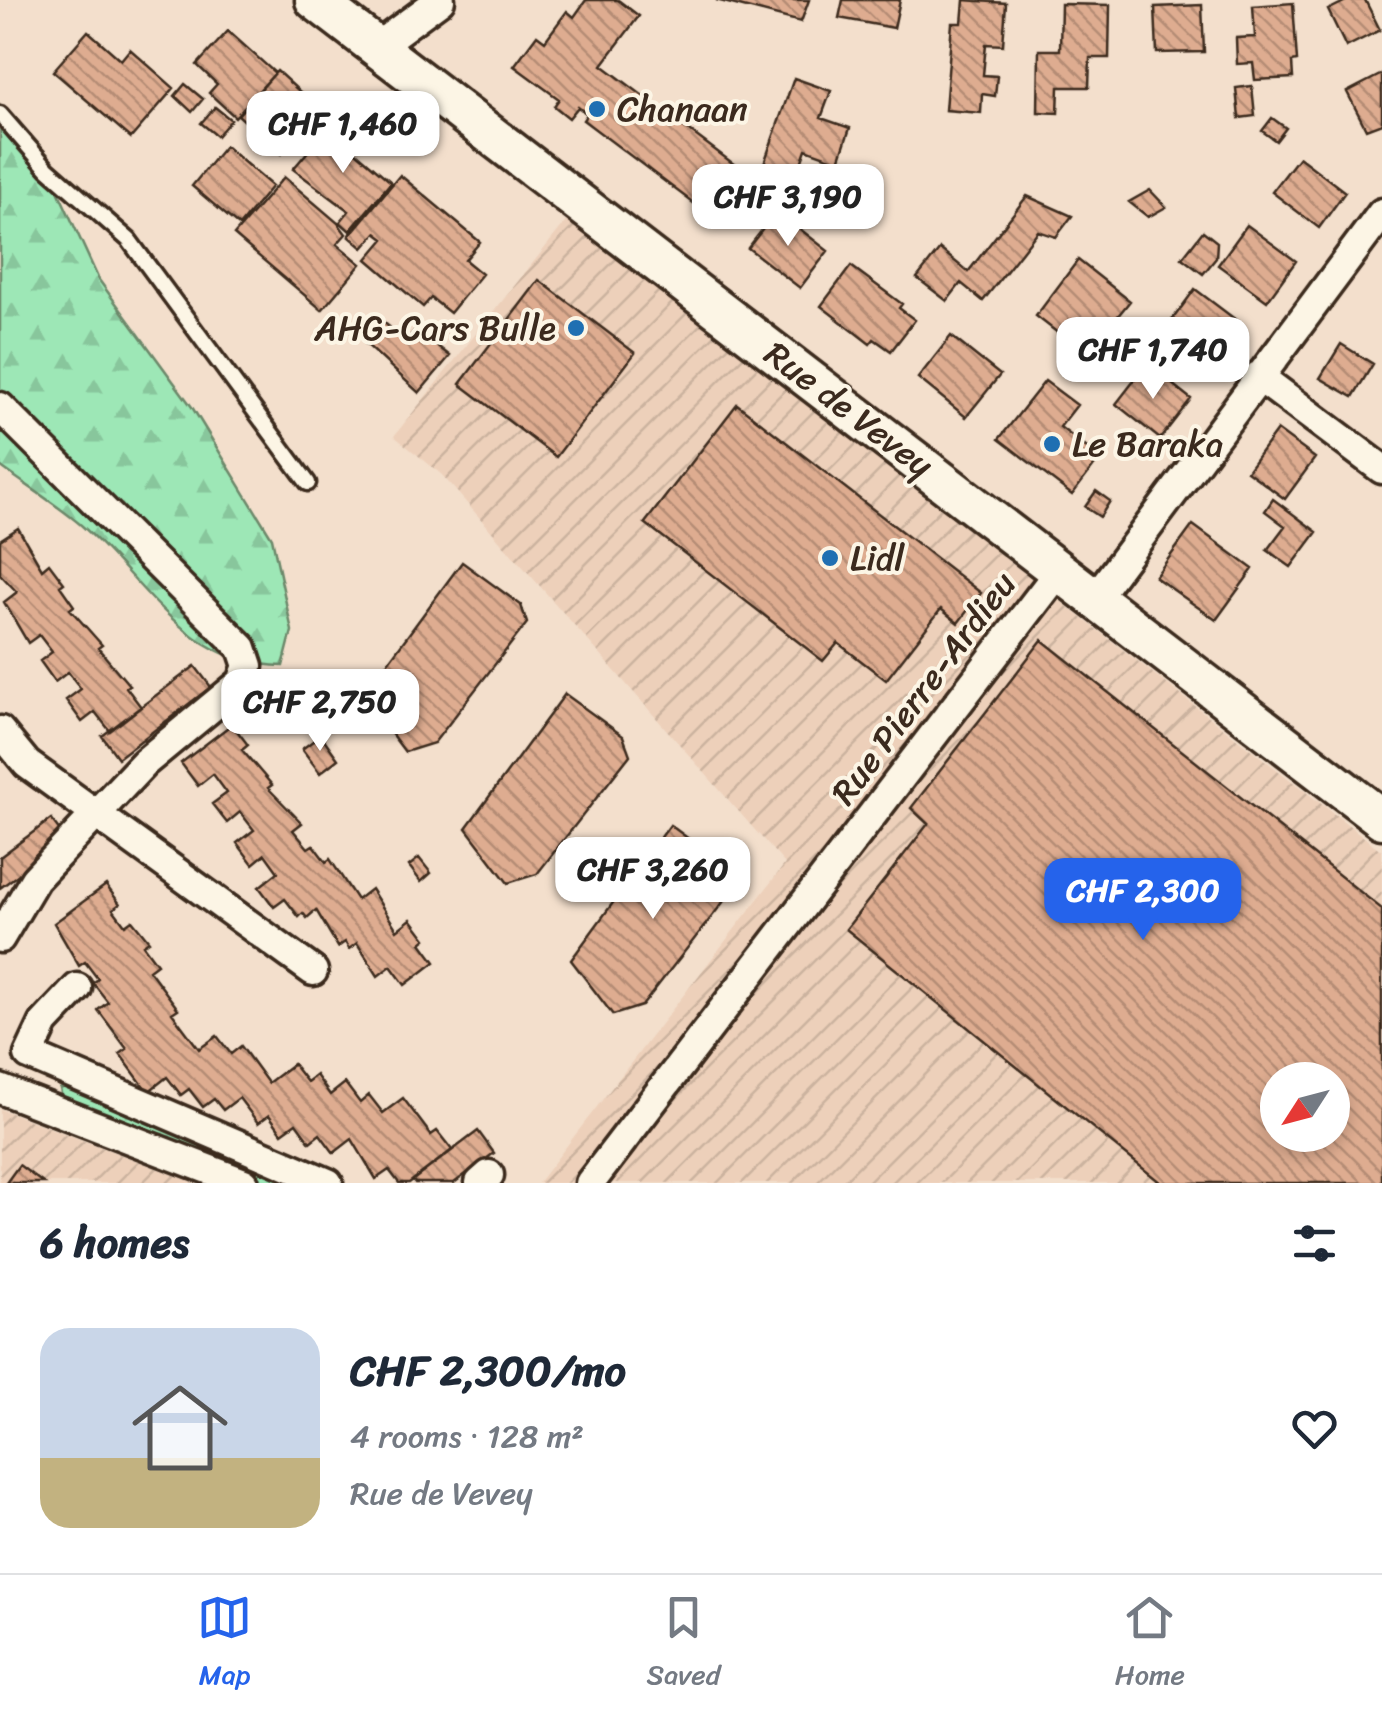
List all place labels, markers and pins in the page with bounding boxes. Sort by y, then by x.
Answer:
place label: Chanaan [617,78,748,140]
pin: CHF 1,460 [229,91,457,176]
marker: Chanaan [586,98,608,120]
pin: CHF 3,190 [674,164,902,249]
place label: AHG-Cars Bulle [313,297,556,359]
marker: AHG-Cars Bulle [565,317,587,339]
pin: CHF 1,740 [1039,317,1267,402]
place label: Le Baraka [1072,413,1223,475]
marker: Le Baraka [1041,433,1063,455]
place label: Lidl [850,527,905,589]
marker: Lidl [819,547,841,569]
pin: CHF 2,750 [206,669,434,754]
pin: CHF 3,260 [539,837,767,922]
pin: CHF 2,300 [1029,858,1257,943]

